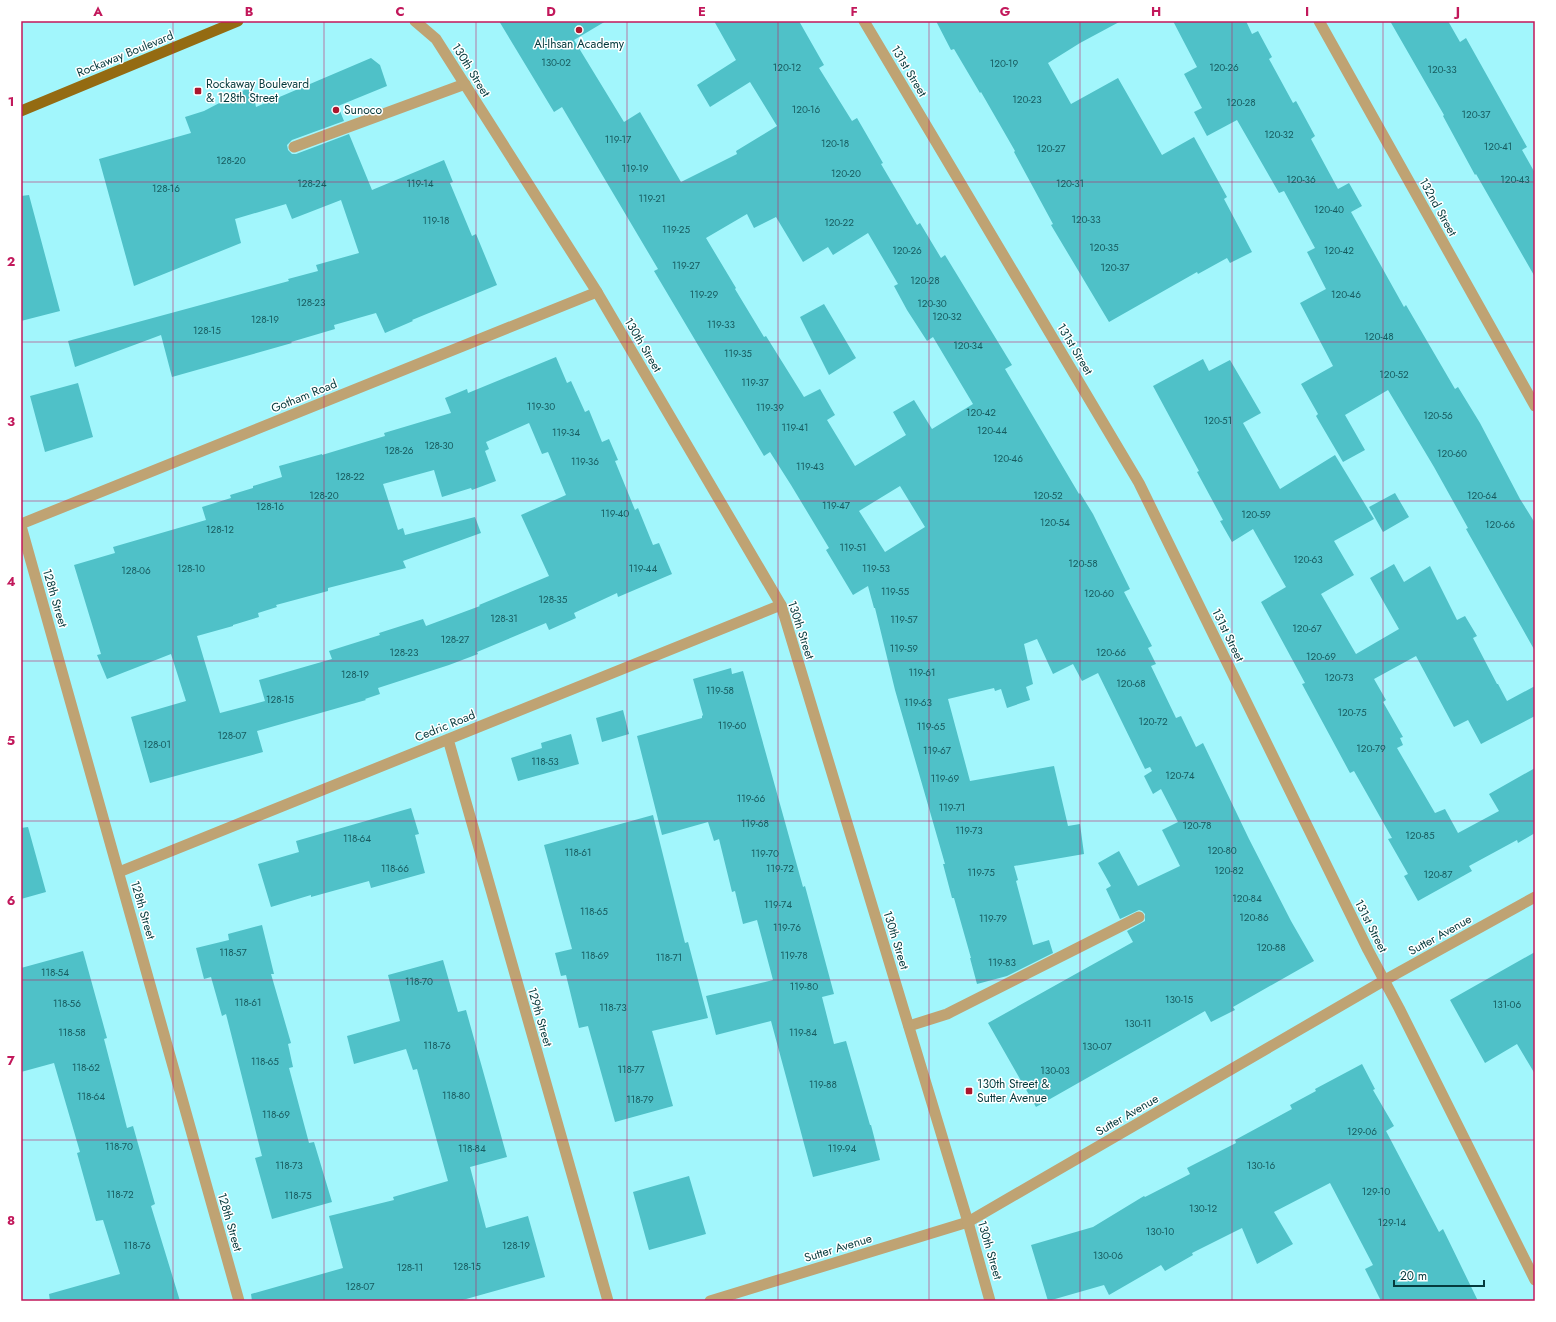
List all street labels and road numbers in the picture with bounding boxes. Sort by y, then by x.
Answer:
street label: Rockaway Boulevard [74,26,176,82]
street label: 130th Street [447,40,495,101]
street label: 131st Street [887,42,932,100]
street label: 132nd Street [1415,175,1461,240]
street label: 130th Street [620,314,666,376]
street label: 131st Street [1053,320,1098,378]
street label: Gotham Road [268,375,340,417]
street label: 128th Street [38,567,72,630]
street label: 130th Street [783,598,819,662]
street label: 131st Street [1207,605,1249,665]
street label: Cedric Road [412,706,478,746]
street label: 128th Street [126,879,160,942]
street label: 131st Street [1350,896,1392,956]
street label: 130th Street [879,908,913,972]
street label: Sutter Avenue [1405,910,1475,960]
street label: 129th Street [523,985,557,1049]
street label: Sutter Avenue [1092,1090,1162,1140]
street label: 128th Street [213,1191,247,1254]
street label: 130th Street [973,1218,1007,1282]
street label: Sutter Avenue [802,1229,874,1267]

